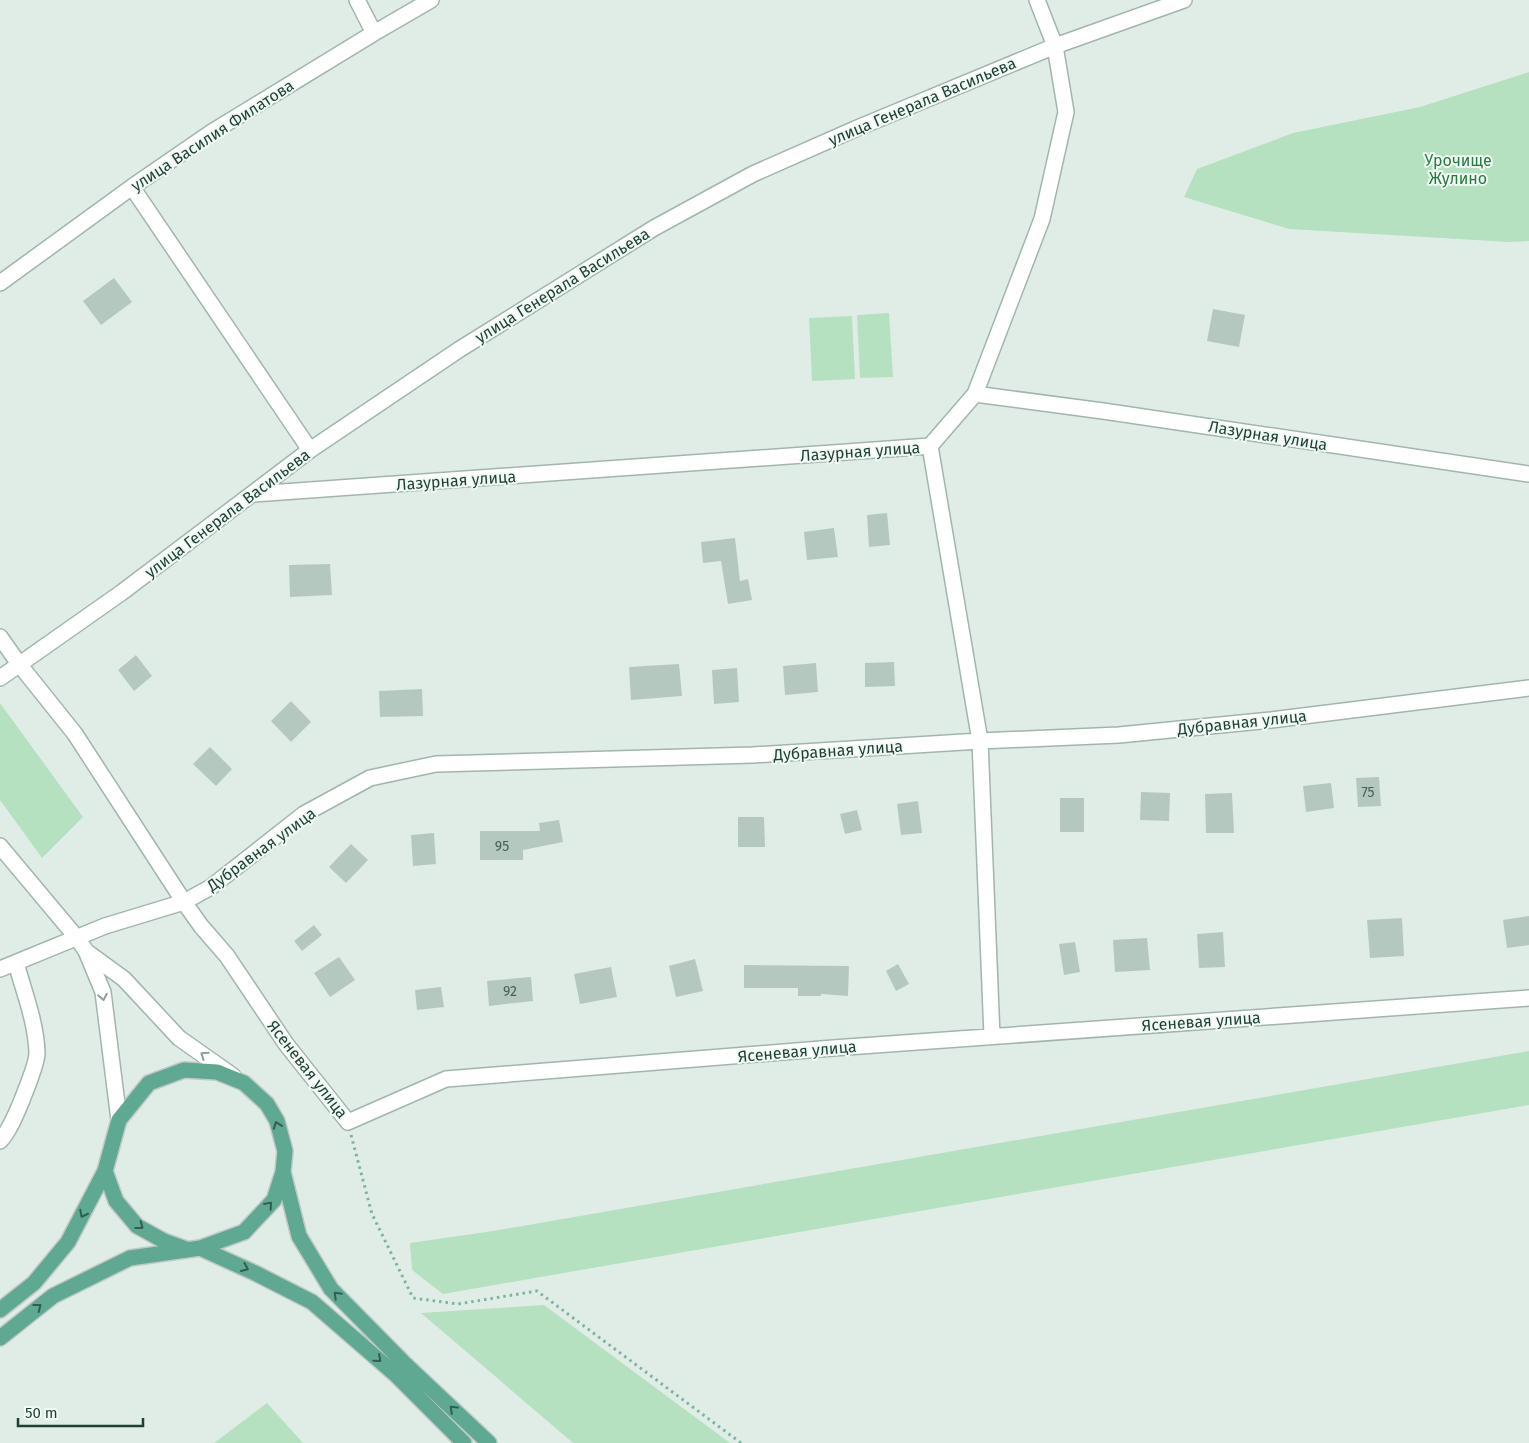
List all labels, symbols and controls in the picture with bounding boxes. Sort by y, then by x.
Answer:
street label: улица Генерала Васильева [826,53,1019,150]
street label: улица Василия Филатова [127,76,297,195]
park label: Урочище Жулино [1424,151,1492,188]
street label: улица Генерала Васильева [472,224,653,347]
street label: Лазурная улица [1207,417,1329,454]
street label: Лазурная улица [799,438,921,465]
street label: улица Генерала Васильева [141,445,314,582]
street label: Лазурная улица [395,467,517,494]
street label: Дубравная улица [1176,706,1308,739]
street label: Дубравная улица [772,736,903,765]
house number: 75 [1361,784,1375,801]
street label: Дубравная улица [202,804,319,896]
house number: 95 [495,838,509,855]
house number: 92 [503,983,517,1000]
one-way arrow [98,992,108,1001]
street label: Ясеневая улица [1141,1008,1261,1035]
street label: Ясеневая улица [263,1017,352,1122]
street label: Ясеневая улица [737,1037,857,1066]
one-way arrow [200,1052,210,1061]
one-way arrow [273,1121,283,1130]
one-way arrow [264,1201,273,1210]
one-way arrow [79,1209,89,1218]
one-way arrow [134,1220,144,1229]
one-way arrow [240,1262,249,1273]
one-way arrow [334,1292,343,1301]
one-way arrow [32,1305,41,1313]
one-way arrow [372,1354,381,1362]
scale bar [18,1396,142,1428]
text: 50 m [25,1404,58,1422]
one-way arrow [450,1406,459,1415]

